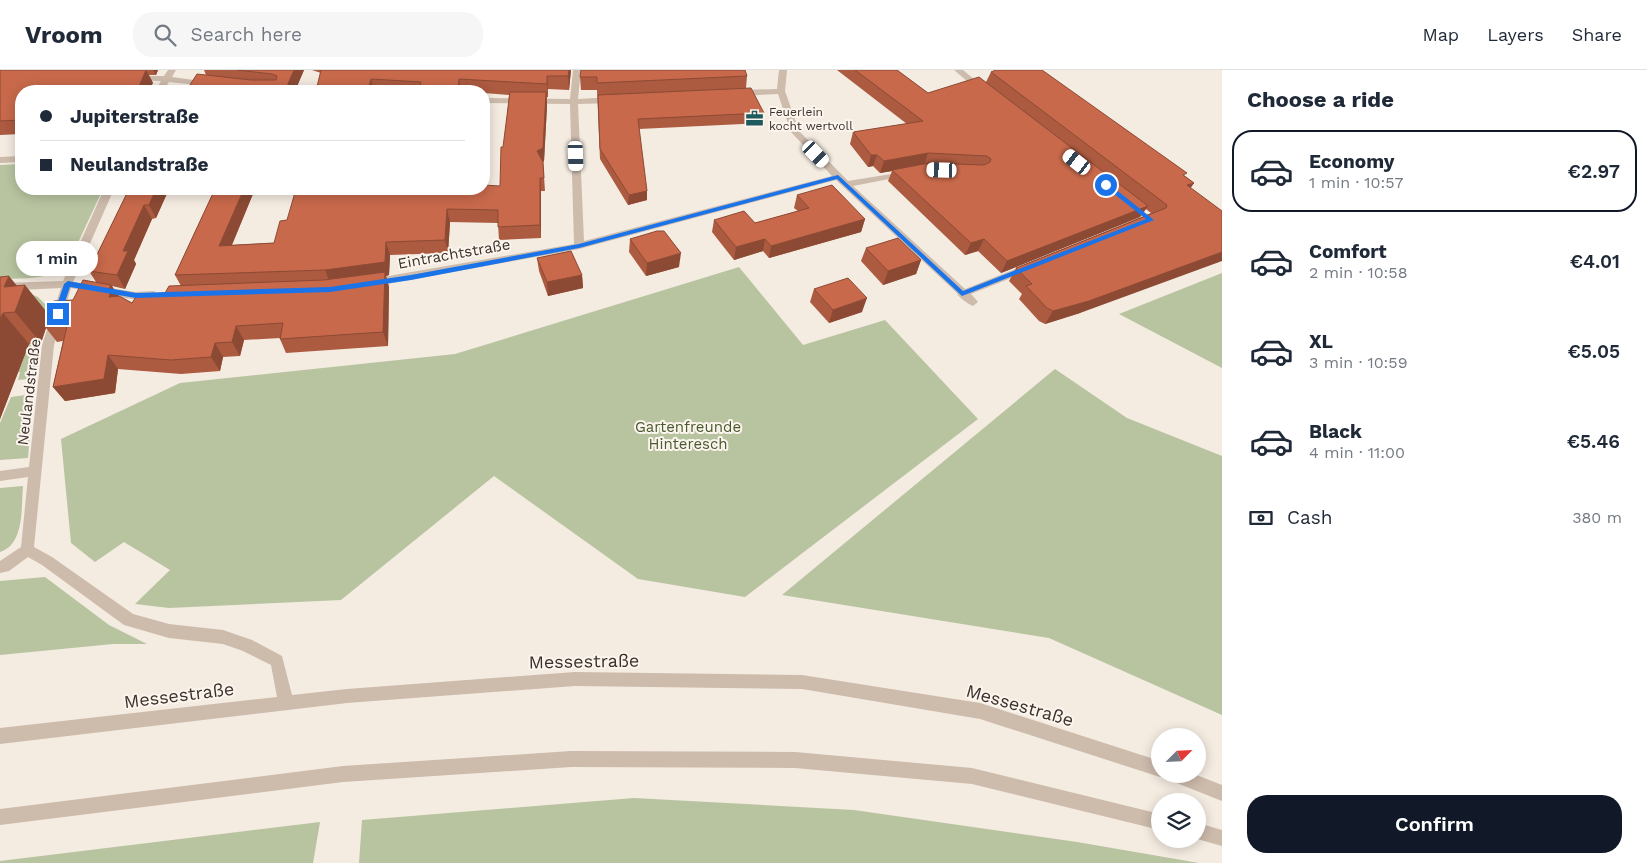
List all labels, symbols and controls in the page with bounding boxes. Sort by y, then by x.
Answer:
search box [133,12,483,57]
text: Vroom [25,21,103,49]
icon: search [151,21,179,49]
text: Search here [191,23,302,46]
text: Map [1422,24,1459,45]
text: Layers [1487,24,1544,45]
text: Share [1572,24,1622,45]
text: Choose a ride [1247,87,1394,112]
text: Jupiterstraße [70,105,199,128]
place label: Feuerlein kocht wertvoll [769,105,853,133]
office icon: Feuerlein kocht wertvoll [745,109,765,129]
car [800,138,831,170]
car [567,141,584,171]
car [1060,147,1093,177]
icon: car [1249,149,1294,194]
text: Economy [1309,150,1394,173]
text: Neulandstraße [70,153,209,176]
text: €2.97 [1568,160,1620,183]
car [926,162,957,178]
text: 1 min · 10:57 [1309,173,1404,192]
route start [1095,174,1117,196]
street label: Eintrachtstraße [396,235,512,273]
icon: car [1249,239,1294,284]
text: Comfort [1309,240,1387,263]
callout: 1 min [17,242,99,276]
text: 1 min [36,249,78,268]
text: €4.01 [1570,250,1620,273]
text: 2 min · 10:58 [1309,263,1408,282]
route end [47,303,69,325]
icon: car [1249,329,1294,374]
text: XL [1309,330,1333,353]
street label: Neulandstraße [14,338,44,446]
text: €5.05 [1567,340,1620,363]
text: 3 min · 10:59 [1309,353,1408,372]
park label: Gartenfreunde Hinteresch [635,418,741,453]
icon: car [1249,419,1294,464]
text: Black [1309,420,1362,443]
text: €5.46 [1567,430,1620,453]
text: 4 min · 11:00 [1309,443,1405,462]
icon: cash [1247,504,1275,532]
text: Cash [1287,506,1333,529]
text: 380 m [1572,508,1622,527]
street label: Messestraße [528,650,640,672]
street label: Messestraße [123,678,235,712]
street label: Messestraße [964,680,1076,730]
north arrow [1151,728,1206,782]
map controls [1151,728,1206,848]
button: layers [1151,793,1206,848]
button: Confirm [1247,795,1622,853]

